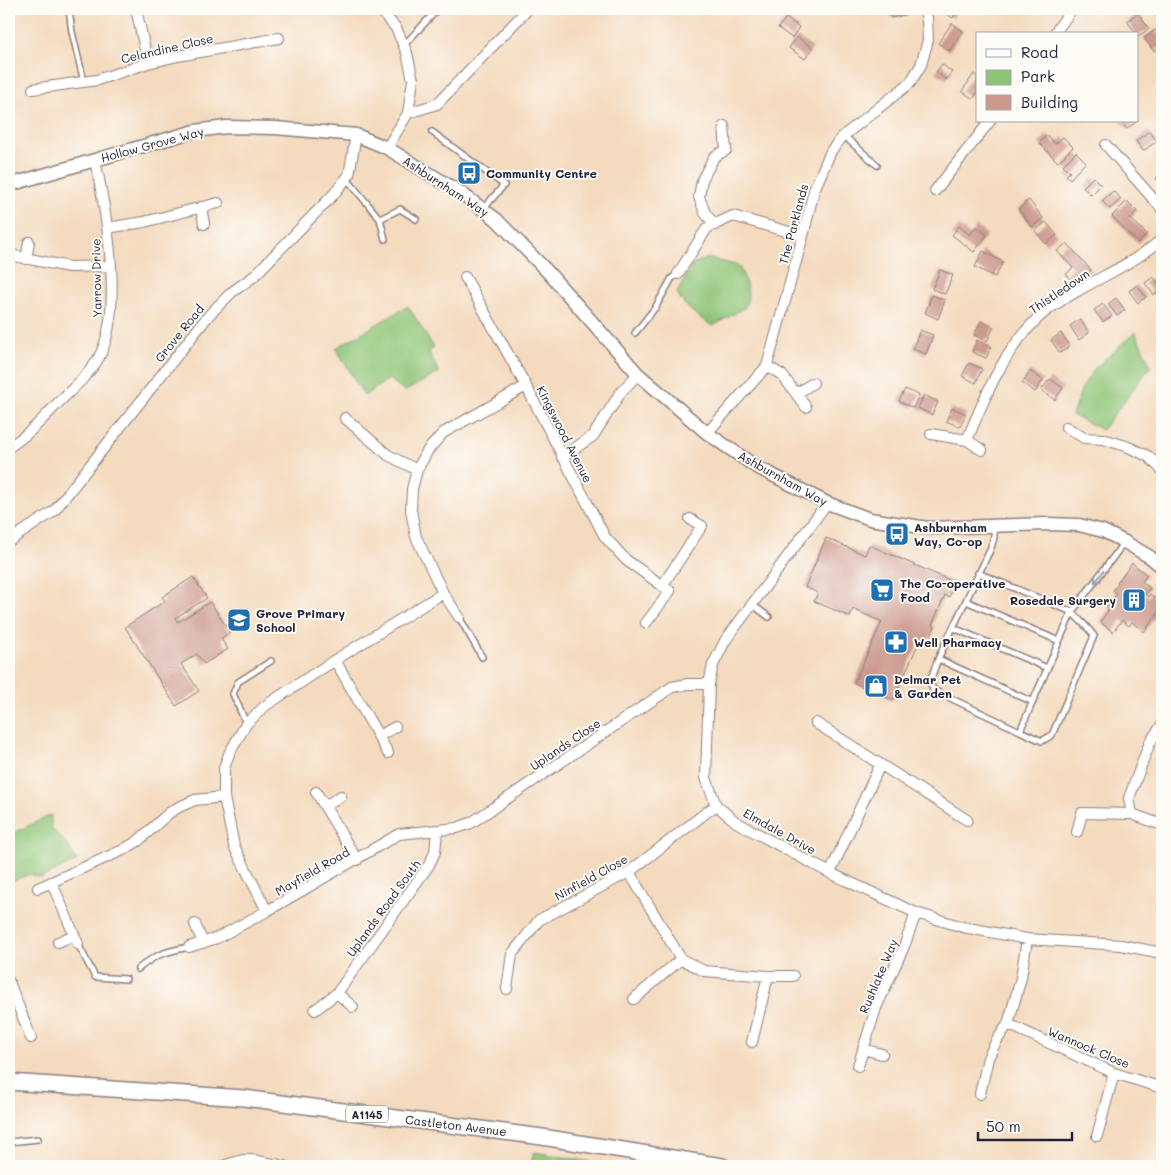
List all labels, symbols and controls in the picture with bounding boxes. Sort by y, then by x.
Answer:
street label: Celandine Close [119,30,215,66]
legend [976,32,1138,122]
text: Road [1021,42,1058,62]
text: Park [1021,66,1055,86]
text: Building [1021,92,1078,112]
street label: Hollow Grove Way [99,123,205,165]
street label: Ashburnham Way [400,152,492,220]
bus stop icon: Community Centre [456,160,482,186]
place label: Community Centre [486,165,597,181]
street label: The Parklands [775,182,811,266]
street label: Yarrow Drive [87,238,105,318]
street label: Thistledown [1026,265,1092,317]
street label: Grove Road [151,301,207,365]
street label: Kingswood Avenue [534,383,596,485]
street label: Ashburnham Way [736,447,830,509]
place label: Ashburnham Way, Co-op [914,519,987,549]
bus stop icon: Ashburnham Way, Co-op [884,521,910,547]
one-way arrow [1093,570,1104,583]
place label: The Co-operative Food [900,575,1005,605]
supermarket icon: The Co-operative Food [869,577,895,603]
building icon: Rosedale Surgery [1121,587,1147,613]
place label: Rosedale Surgery [1010,592,1116,608]
place label: Grove Primary School [256,605,345,635]
school or university icon: Grove Primary School [226,607,252,633]
pharmacy icon: Well Pharmacy [883,629,909,655]
place label: Well Pharmacy [914,634,1002,650]
place label: Delmar Pet & Garden [894,671,961,701]
shop icon: Delmar Pet & Garden [863,673,889,699]
street label: Uplands Close [527,715,603,773]
street label: Elmdale Drive [741,804,819,858]
street label: Mayfield Road [272,843,352,899]
street label: Ninfield Close [552,850,630,904]
street label: Uplands Road South [342,856,424,960]
street label: Rushlake Way [855,936,901,1016]
street label: Wannock Close [1046,1023,1132,1071]
road number: A1145 [346,1106,388,1122]
scale bar [978,1110,1072,1142]
street label: Castleton Avenue [404,1111,508,1139]
text: 50 m [986,1116,1021,1136]

